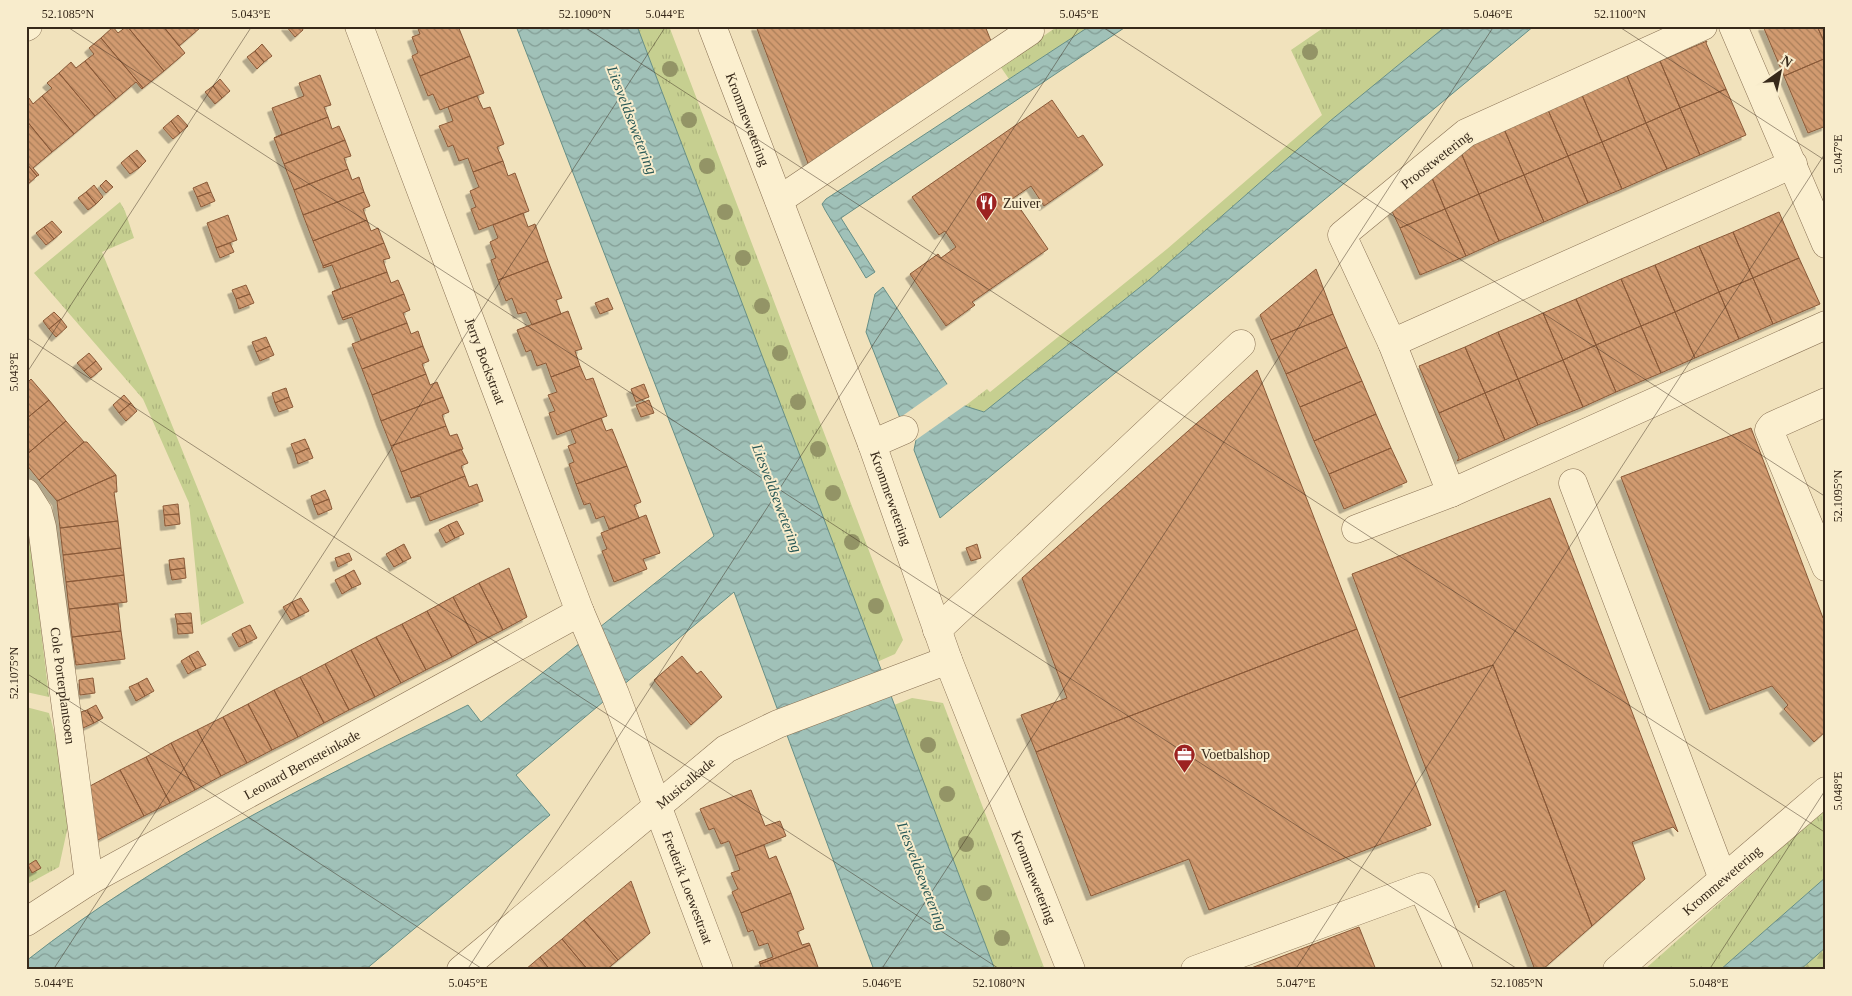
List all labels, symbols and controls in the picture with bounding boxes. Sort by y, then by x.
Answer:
text: 52.1085°N [42,7,95,21]
text: 5.043°E [231,7,271,21]
text: 52.1090°N [559,7,612,21]
text: 5.044°E [645,7,685,21]
text: 5.045°E [1059,7,1099,21]
text: 5.046°E [1473,7,1513,21]
text: 52.1100°N [1594,7,1646,21]
north arrow [1754,48,1804,98]
text: N [1778,52,1795,71]
water label: Liesveldsewetering [604,63,660,177]
street label: Krommewetering [723,71,772,168]
street label: Proostwetering [1398,128,1474,192]
text: 5.047°E [1831,134,1845,174]
restaurant icon: Zuiver [975,191,999,222]
place label: Zuiver [1003,196,1041,211]
street label: Jerry Bockstraat [462,316,509,406]
text: 5.043°E [7,352,21,392]
water label: Liesveldsewetering [749,441,805,555]
street label: Krommewetering [868,449,915,547]
text: 52.1095°N [1831,469,1845,522]
street label: Cole Porterplantsoen [48,626,78,745]
text: 52.1075°N [7,646,21,699]
street label: Leonard Bernsteinkade [241,726,363,802]
office icon: Voetbalshop [1173,742,1197,773]
place label: Voetbalshop [1201,747,1270,762]
street label: Musicalkade [653,754,718,812]
text: 5.048°E [1831,771,1845,811]
water label: Liesveldsewetering [894,819,950,933]
street label: Krommewetering [1009,828,1059,926]
street label: Frederik Loewestraat [660,829,716,946]
street label: Krommewetering [1679,842,1764,918]
text: 5.044°E [34,976,74,990]
text: 5.045°E [448,976,488,990]
text: 5.046°E [862,976,902,990]
text: 52.1080°N [973,976,1026,990]
text: 5.047°E [1276,976,1316,990]
text: 52.1085°N [1491,976,1544,990]
text: 5.048°E [1689,976,1729,990]

